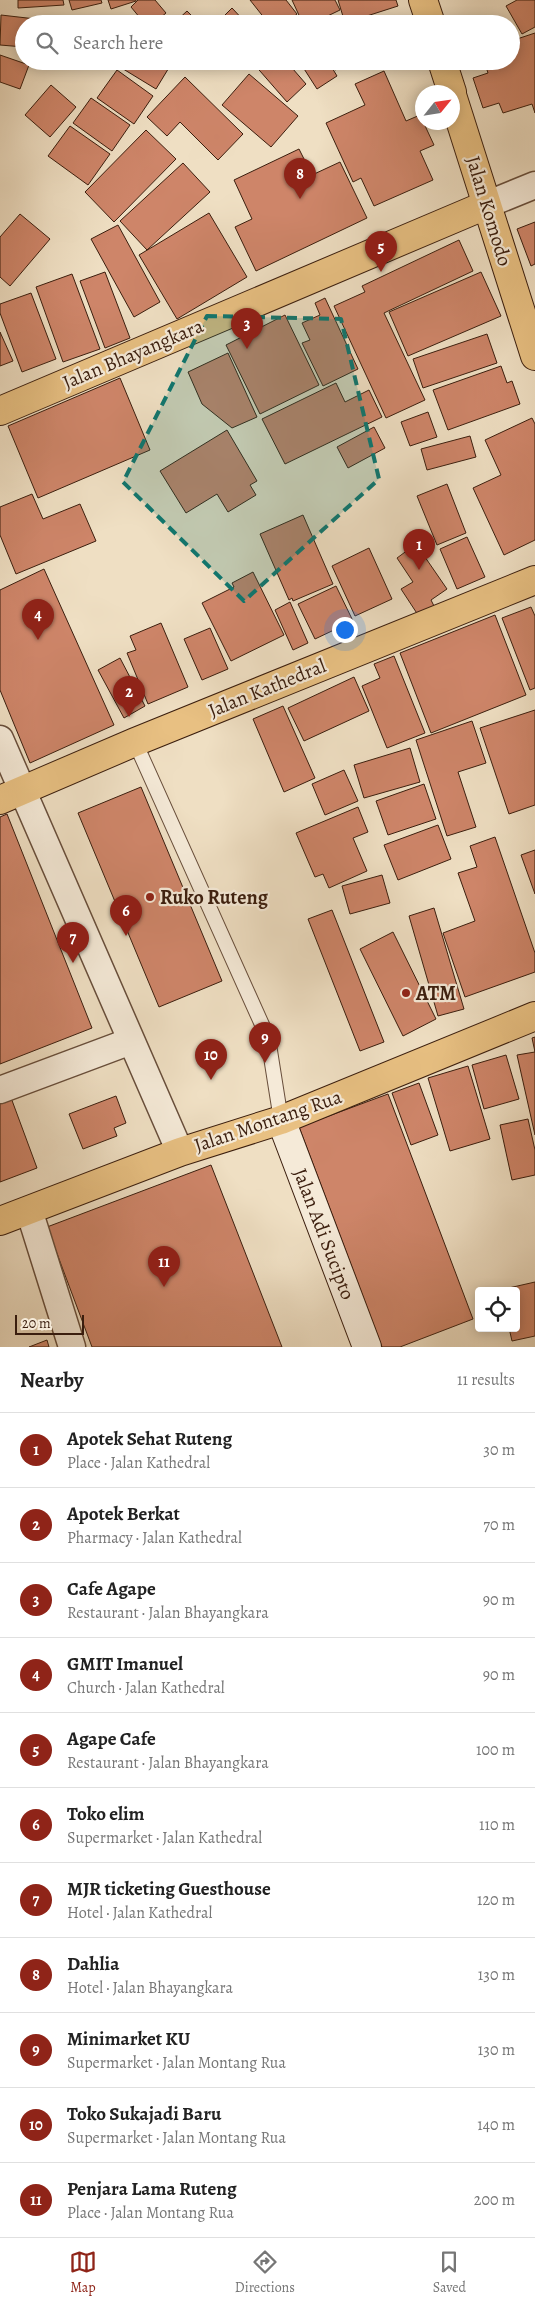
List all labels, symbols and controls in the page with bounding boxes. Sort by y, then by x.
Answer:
search box [15,15,520,70]
icon: search [33,29,61,57]
text: Search here [73,30,163,56]
north arrow [415,85,460,130]
street label: Jalan Komodo [459,153,519,269]
pin: 8 [284,158,316,199]
pin: 5 [365,231,397,272]
pin: 3 [231,308,263,349]
street label: Jalan Bhayangkara [58,312,208,396]
pin: 1 [403,529,435,570]
pin: 4 [22,599,54,640]
your location [332,617,358,643]
street label: Jalan Kathedral [204,652,330,724]
pin: 2 [113,676,145,717]
place label: Ruko Ruteng [160,884,269,911]
marker: Ruko Ruteng [144,891,156,903]
pin: 6 [110,895,142,936]
pin: 7 [57,922,89,963]
place label: ATM [415,980,456,1007]
marker: ATM [400,987,412,999]
pin: 9 [249,1022,281,1063]
pin: 10 [195,1039,227,1080]
street label: Jalan Montang Rua [191,1083,346,1159]
street label: Jalan Adi Sucipto [287,1164,361,1304]
pin: 11 [148,1246,180,1287]
map controls [475,1287,520,1332]
button: locate [475,1287,520,1332]
scale bar [15,1312,84,1335]
text: 20 m [22,1314,51,1333]
text: Nearby [20,1366,83,1394]
text: 11 results [457,1369,515,1391]
text: Apotek Sehat Ruteng [67,1426,232,1452]
text: 1 [33,1439,39,1461]
text: 30 m [483,1439,515,1461]
text: Place · Jalan Kathedral [67,1452,210,1474]
text: Apotek Berkat [67,1501,180,1527]
text: 2 [32,1514,40,1536]
text: 70 m [483,1514,515,1536]
text: Pharmacy · Jalan Kathedral [67,1527,242,1549]
text: Cafe Agape [67,1576,156,1602]
text: 3 [33,1589,39,1611]
text: 90 m [483,1589,515,1611]
text: Restaurant · Jalan Bhayangkara [67,1602,269,1624]
text: GMIT Imanuel [67,1651,183,1677]
text: 4 [32,1664,40,1686]
text: 90 m [483,1664,515,1686]
text: Church · Jalan Kathedral [67,1677,225,1699]
text: Agape Cafe [67,1726,156,1752]
text: 5 [33,1739,39,1761]
text: 100 m [476,1739,515,1761]
text: Restaurant · Jalan Bhayangkara [67,1752,269,1774]
text: Toko elim [67,1801,144,1827]
text: 6 [32,1814,40,1836]
text: 110 m [479,1814,515,1836]
text: Supermarket · Jalan Kathedral [67,1827,262,1849]
text: MJR ticketing Guesthouse [67,1876,271,1902]
text: 7 [33,1889,39,1911]
text: 120 m [477,1889,515,1911]
text: Hotel · Jalan Kathedral [67,1902,212,1924]
text: Dahlia [67,1951,119,1977]
text: 8 [32,1964,40,1986]
text: 130 m [478,1964,515,1986]
text: Hotel · Jalan Bhayangkara [67,1977,233,1999]
text: Minimarket KU [67,2026,190,2052]
text: 9 [32,2039,40,2061]
text: 130 m [478,2039,515,2061]
text: Supermarket · Jalan Montang Rua [67,2052,286,2074]
text: Toko Sukajadi Baru [67,2101,221,2127]
text: 10 [29,2114,43,2136]
text: 140 m [477,2114,515,2136]
text: Supermarket · Jalan Montang Rua [67,2127,286,2149]
text: Penjara Lama Ruteng [67,2176,237,2202]
text: 11 [30,2189,42,2211]
text: 200 m [474,2189,515,2211]
text: Place · Jalan Montang Rua [67,2202,234,2224]
tab: Map [69,2248,97,2297]
tab: Directions [235,2248,295,2297]
tab: Saved [433,2248,466,2297]

